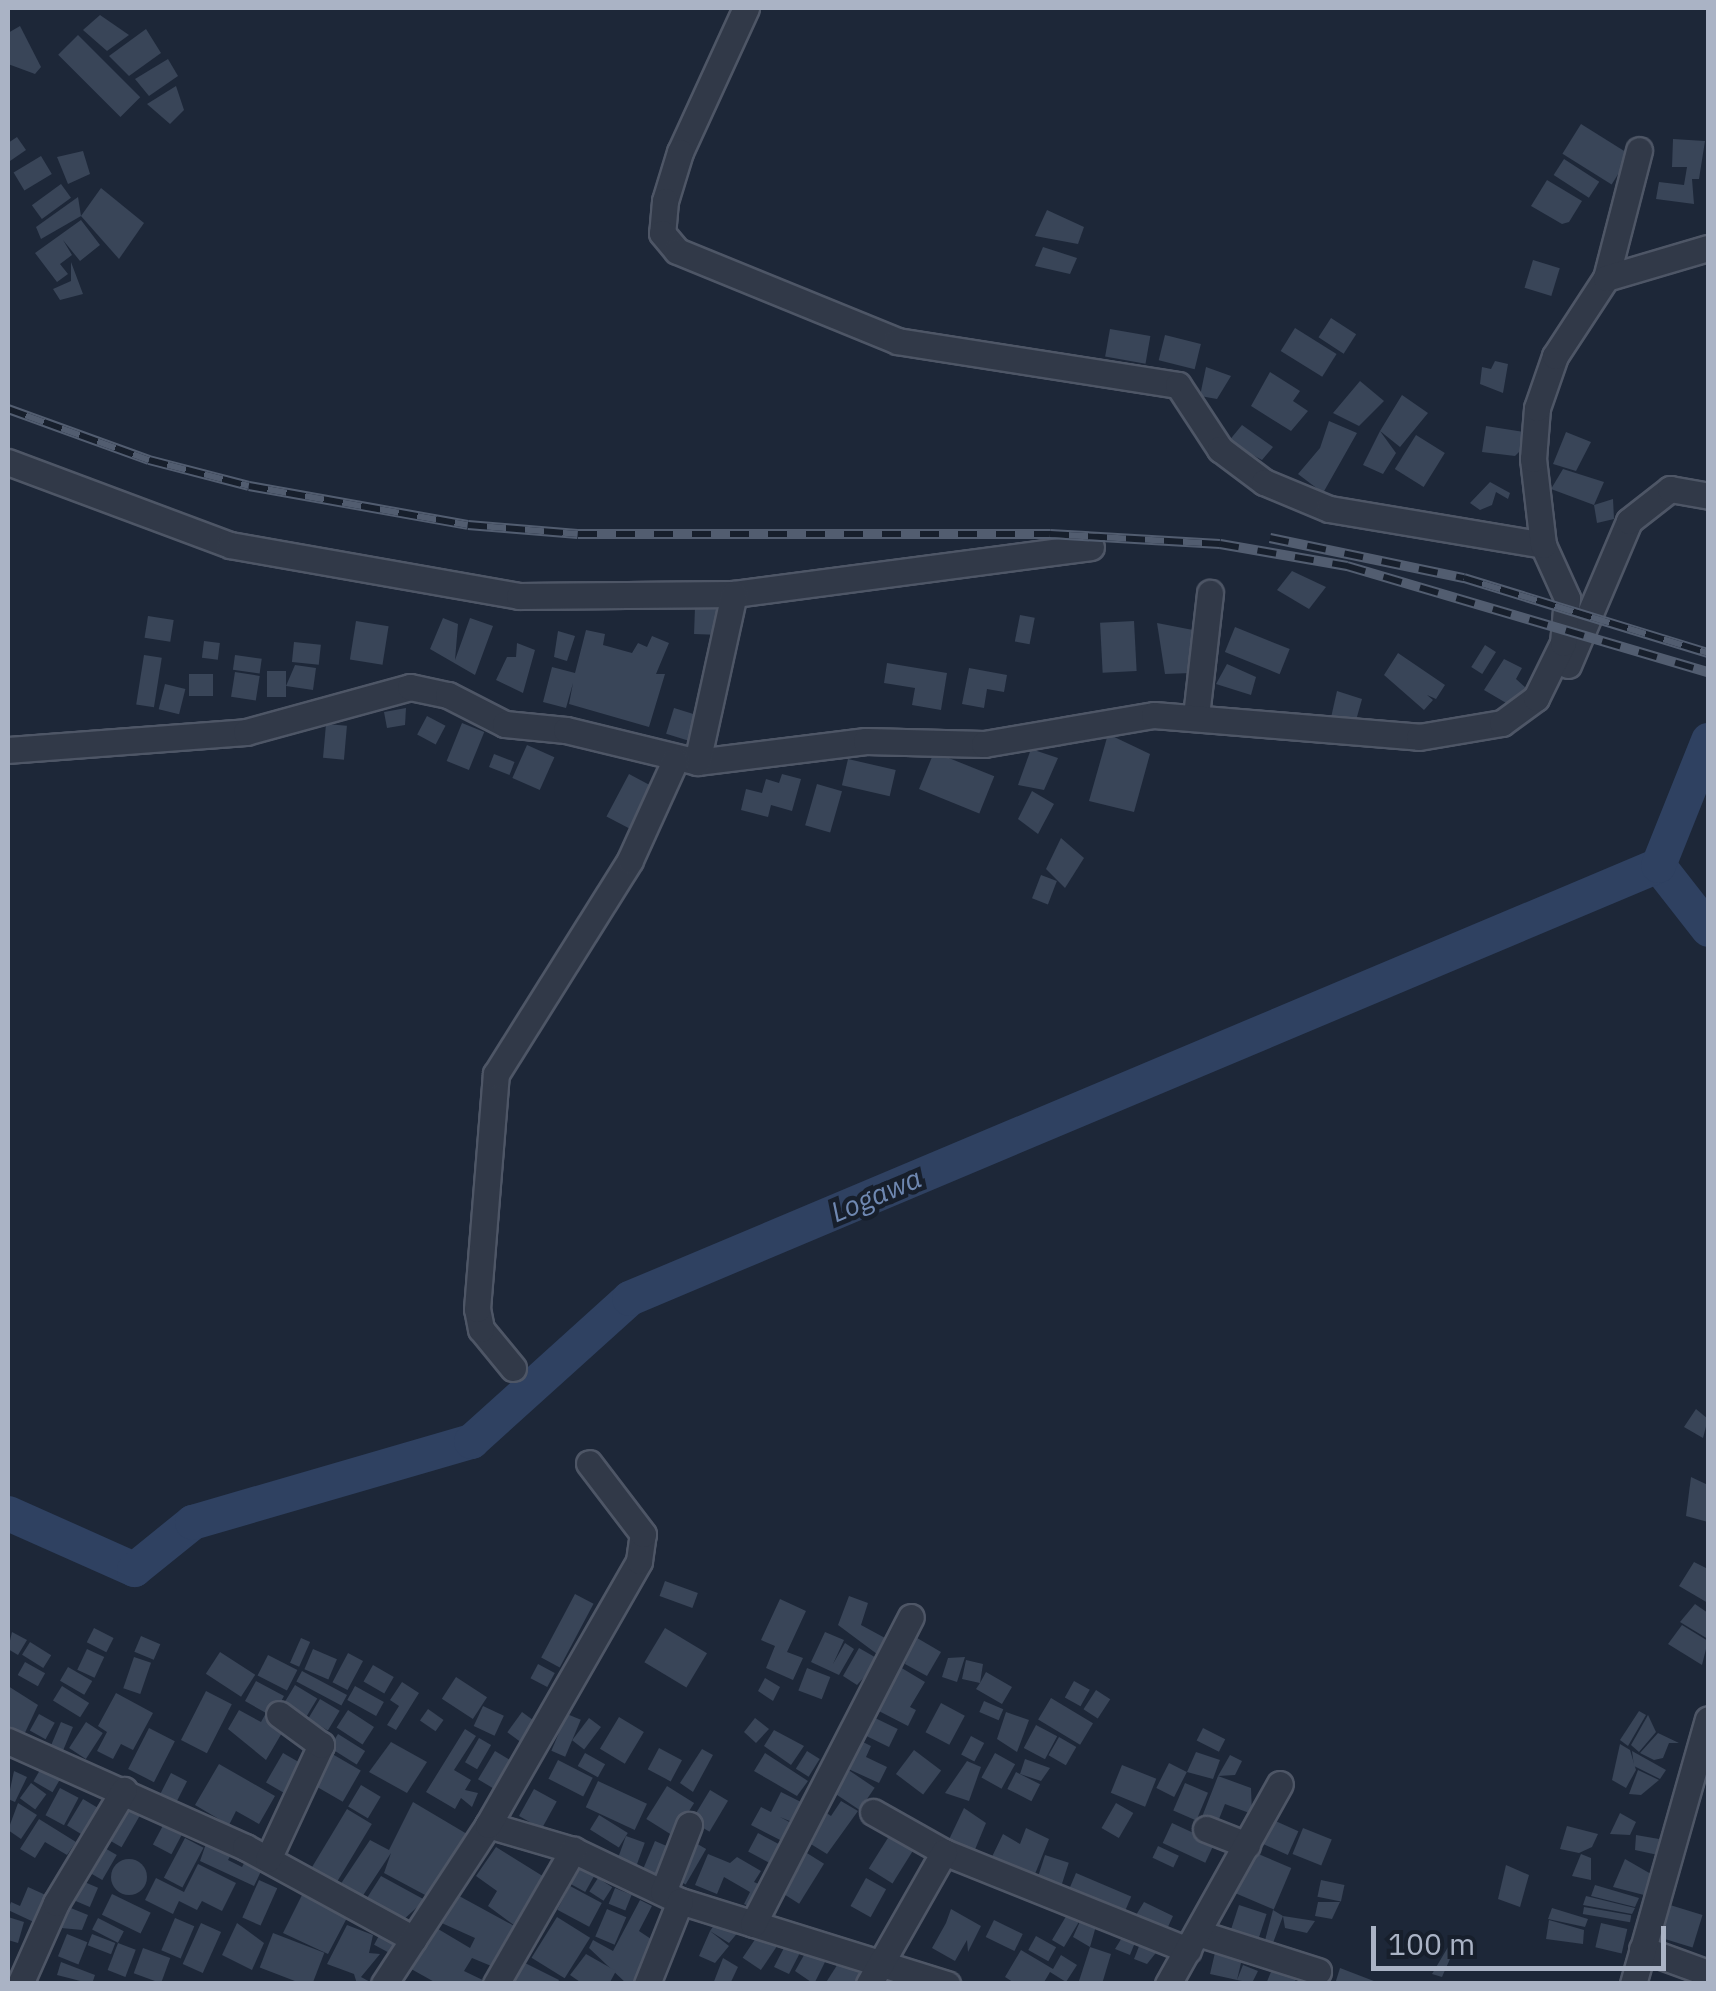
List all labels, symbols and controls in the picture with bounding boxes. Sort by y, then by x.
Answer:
water label: Logawa [825,1161,927,1229]
scale bar [1376,1906,1671,1968]
text: 100 m [1388,1924,1475,1963]

